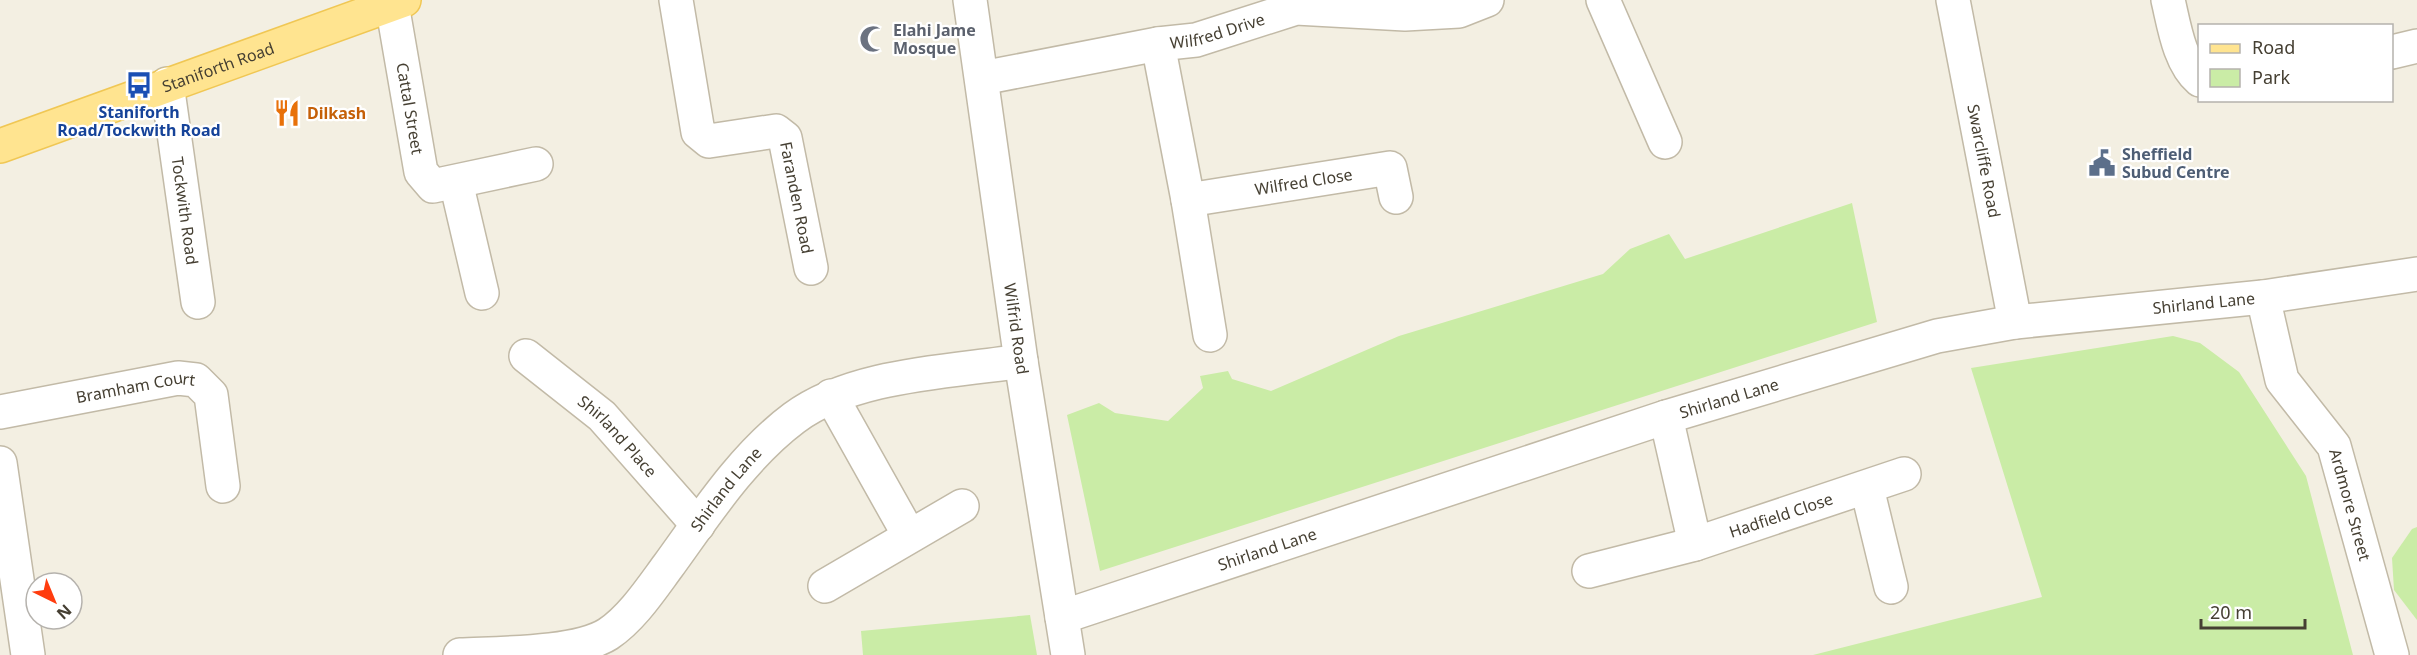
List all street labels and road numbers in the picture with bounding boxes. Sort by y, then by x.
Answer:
street label: Wilfred Drive [1169,8,1267,54]
street label: Staniforth Road [159,37,277,97]
street label: Cattal Street [391,61,429,156]
street label: Swarcliffe Road [1962,102,2006,220]
street label: Faranden Road [775,140,819,256]
street label: Tockwith Road [166,155,204,266]
street label: Wilfred Close [1253,163,1354,200]
street label: Wilfrid Road [999,282,1034,376]
street label: Shirland Lane [2151,287,2256,319]
street label: Bramham Court [74,366,196,408]
street label: Shirland Lane [1677,373,1781,423]
street label: Shirland Place [573,390,662,482]
street label: Shirland Lane [685,442,766,536]
street label: Ardmore Street [2324,446,2376,563]
street label: Hadfield Close [1726,488,1836,543]
street label: Shirland Lane [1215,523,1319,576]

